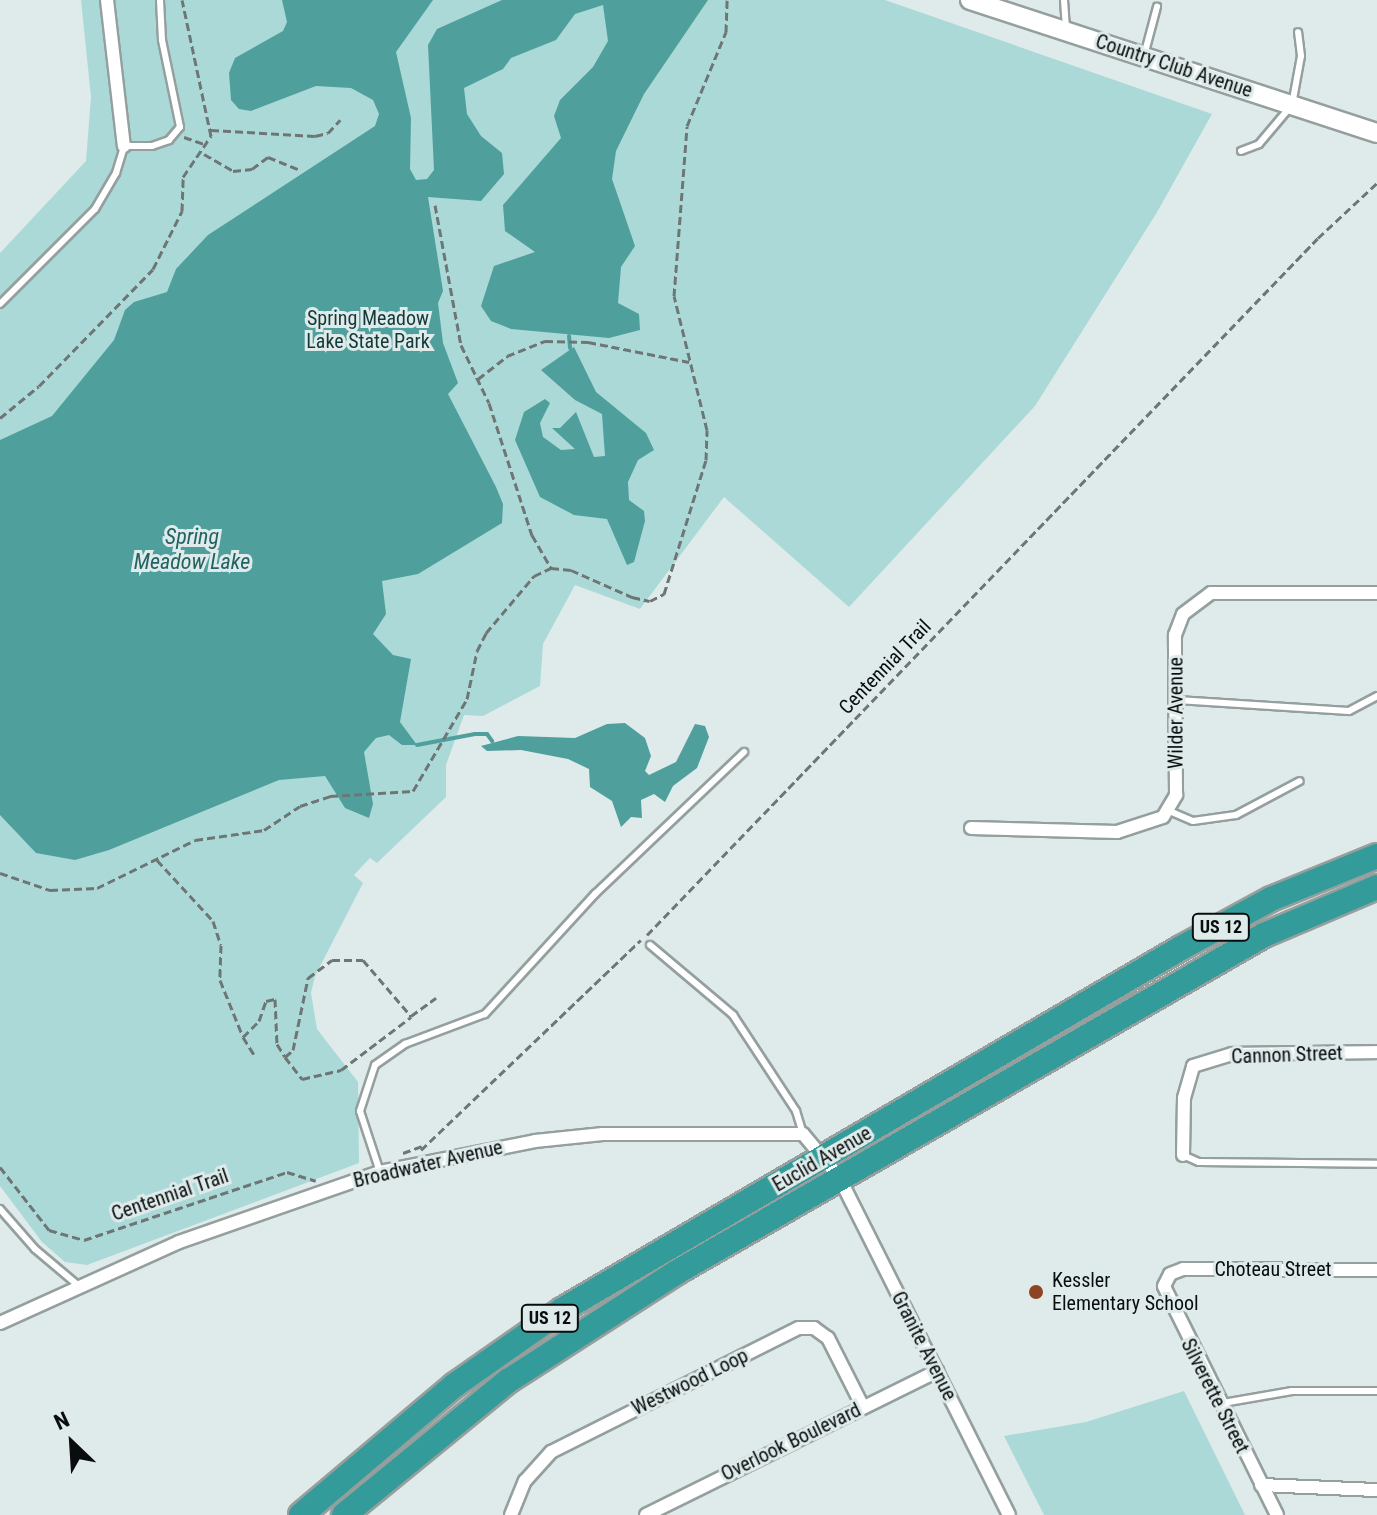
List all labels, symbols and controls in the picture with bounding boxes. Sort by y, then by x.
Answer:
street label: Country Club Avenue [1093,29,1255,103]
park label: Spring Meadow Lake State Park [306,306,430,353]
water label: Spring Meadow Lake [134,523,250,574]
street label: Centennial Trail [834,615,936,719]
street label: Wilder Avenue [1164,657,1188,769]
road number: US 12 [1191,913,1251,941]
street label: Cannon Street [1231,1041,1343,1069]
street label: Euclid Avenue [768,1121,876,1197]
street label: Broadwater Avenue [351,1135,505,1193]
street label: Centennial Trail [108,1164,232,1226]
street label: Choteau Street [1214,1257,1332,1281]
place label: Kessler Elementary School [1052,1268,1199,1315]
marker: Kessler Elementary School [1027,1283,1045,1301]
street label: Granite Avenue [886,1288,962,1404]
road number: US 12 [520,1304,580,1332]
street label: Silverette Street [1176,1335,1254,1457]
street label: Westwood Loop [628,1344,752,1420]
street label: Overlook Boulevard [717,1398,865,1486]
north arrow [32,1403,112,1483]
text: N [50,1407,73,1435]

